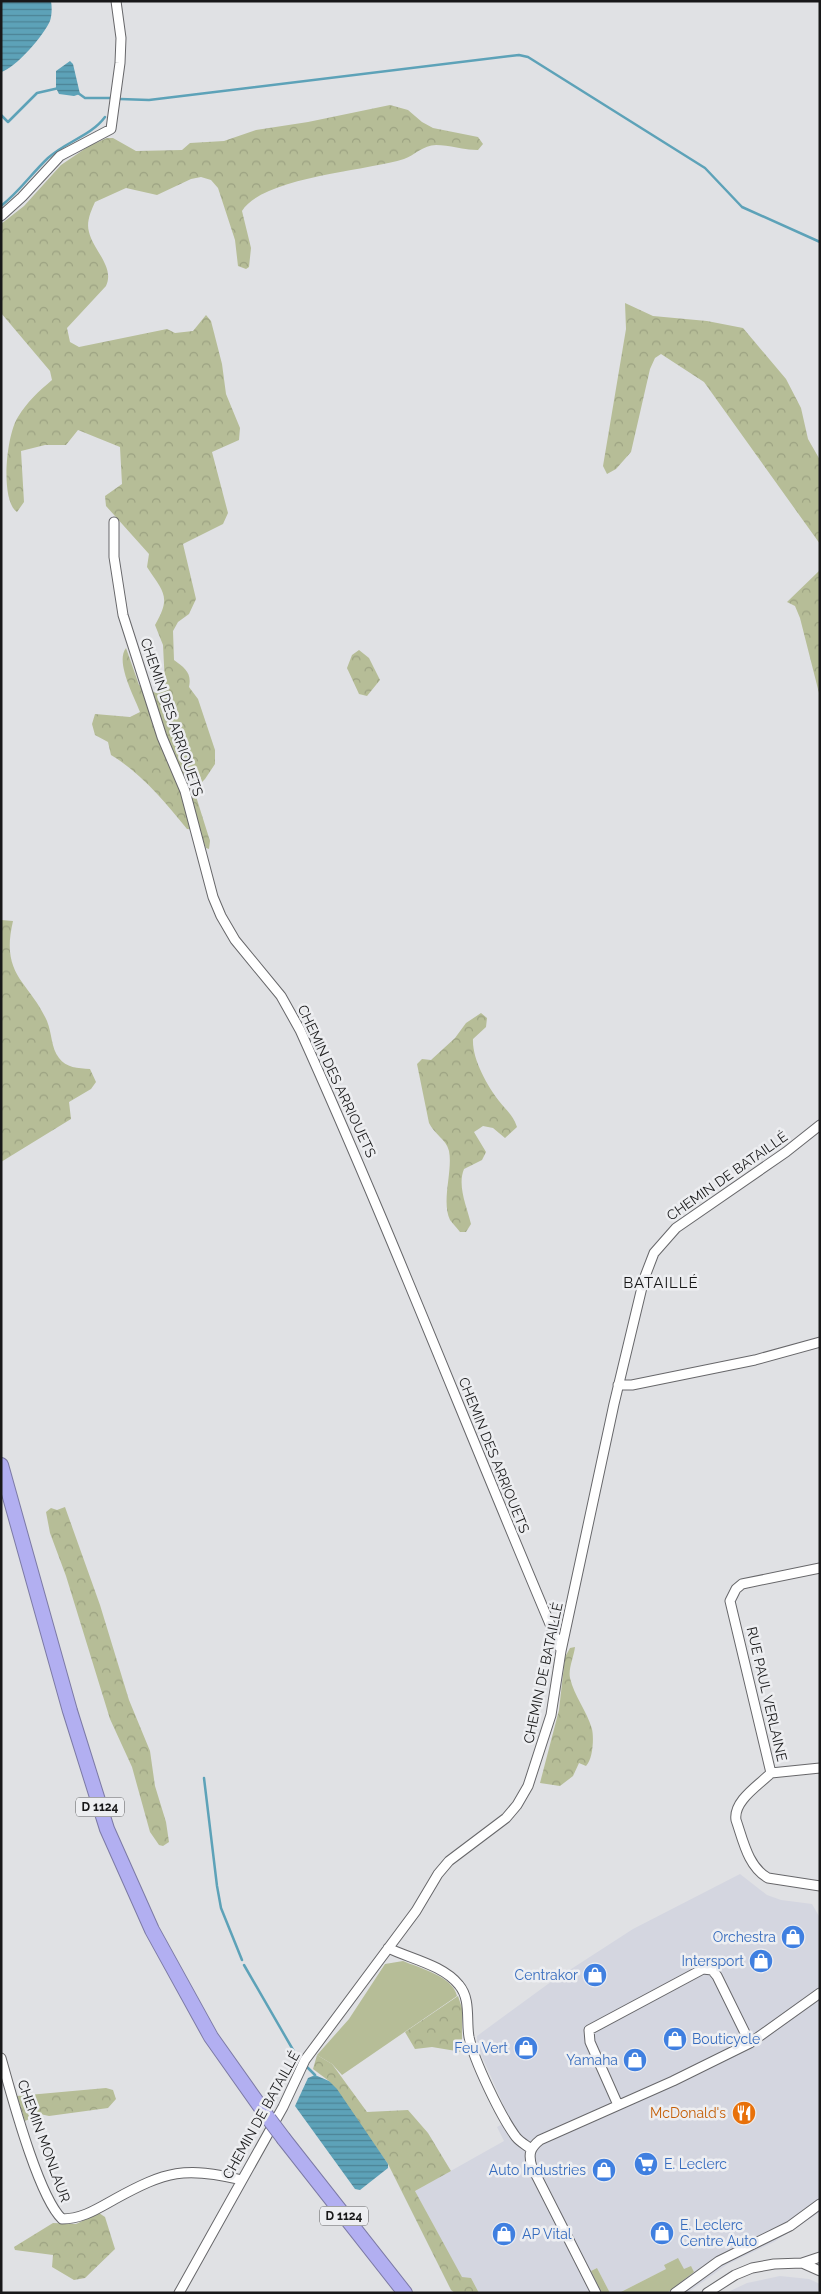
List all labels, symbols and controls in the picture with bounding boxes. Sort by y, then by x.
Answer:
street label: CHEMIN DES ARRIOUETS [137,636,207,799]
street label: CHEMIN DES ARRIOUETS [295,1002,380,1160]
street label: CHEMIN DE BATAILLÉ [663,1127,790,1224]
district label: BATAILLÉ [623,1274,699,1292]
street label: CHEMIN DES ARRIOUETS [455,1375,533,1536]
street label: CHEMIN DE BATAILLÉ [519,1601,566,1745]
street label: RUE PAUL VERLAINE [744,1625,790,1763]
road number: D 1124 [76,1798,124,1816]
shop icon: Orchestra [780,1924,806,1950]
place label: Orchestra [713,1929,776,1945]
shop icon: Intersport [748,1948,774,1974]
place label: Intersport [681,1953,744,1969]
shop icon: Centrakor [582,1962,608,1988]
place label: Centrakor [515,1967,578,1983]
shop icon: Bouticycle [662,2026,688,2052]
place label: Bouticycle [692,2031,760,2047]
shop icon: Feu Vert [513,2035,539,2061]
place label: Feu Vert [454,2040,508,2056]
shop icon: Yamaha [622,2047,648,2073]
street label: CHEMIN DE BATAILLÉ [218,2048,303,2182]
place label: Yamaha [566,2052,618,2068]
street label: CHEMIN MONLAUR [14,2078,74,2204]
restaurant icon: McDonald's [731,2100,757,2126]
place label: McDonald's [650,2105,726,2121]
supermarket icon: E. Leclerc [633,2151,659,2177]
place label: E. Leclerc [664,2156,727,2172]
shop icon: Auto Industries [591,2157,617,2183]
place label: Auto Industries [489,2162,586,2178]
road number: D 1124 [320,2206,368,2226]
place label: E. Leclerc Centre Auto [680,2217,757,2249]
shop icon: E. Leclerc Centre Auto [649,2220,675,2246]
shop icon: AP Vital [491,2221,517,2247]
place label: AP Vital [522,2226,572,2242]

